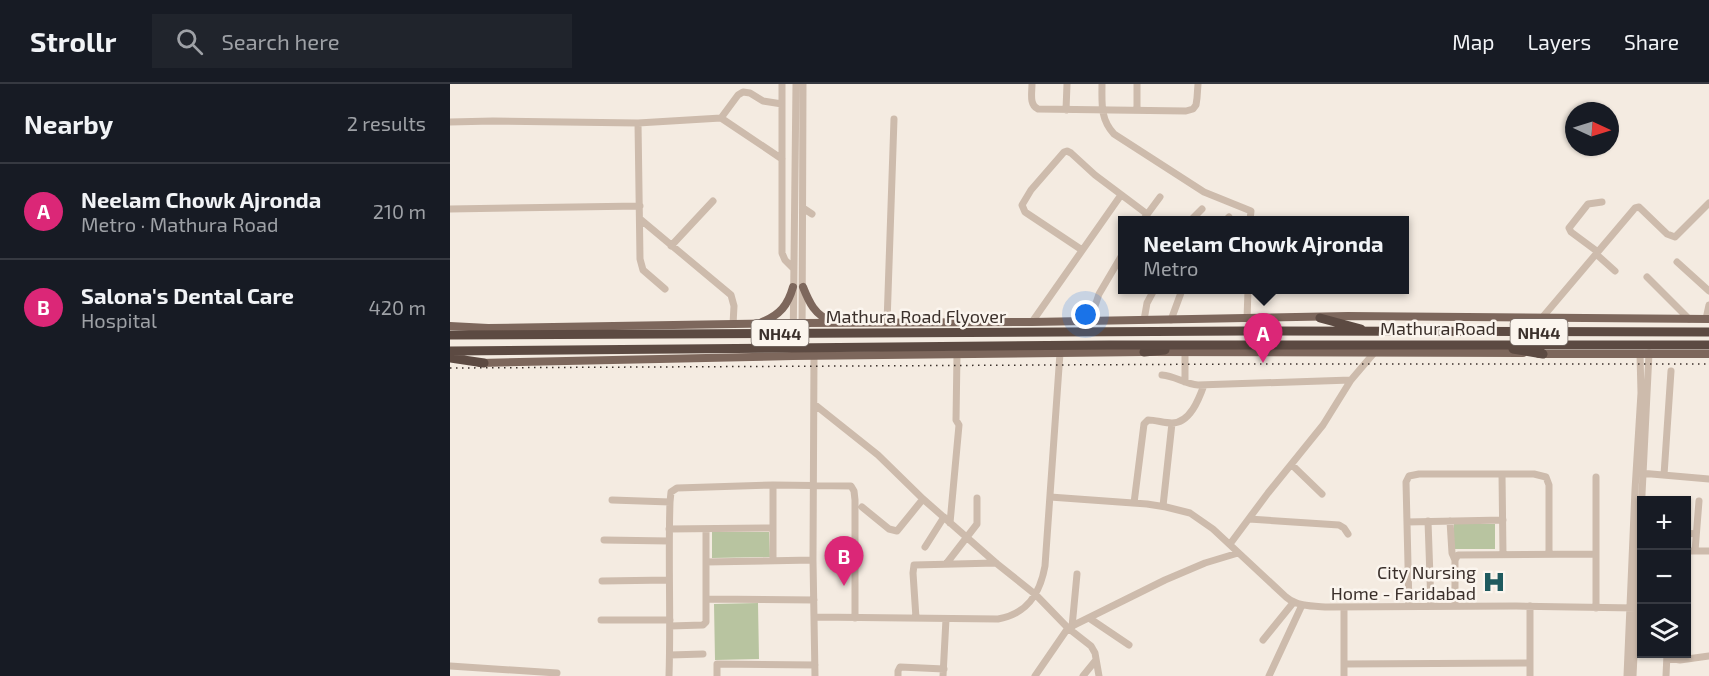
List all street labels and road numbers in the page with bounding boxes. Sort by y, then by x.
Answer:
street label: Mathura Road Flyover [826,305,1006,327]
street label: Mathura Road [1380,317,1496,339]
road number: NH44 [1510,319,1568,345]
road number: NH44 [752,320,808,346]

